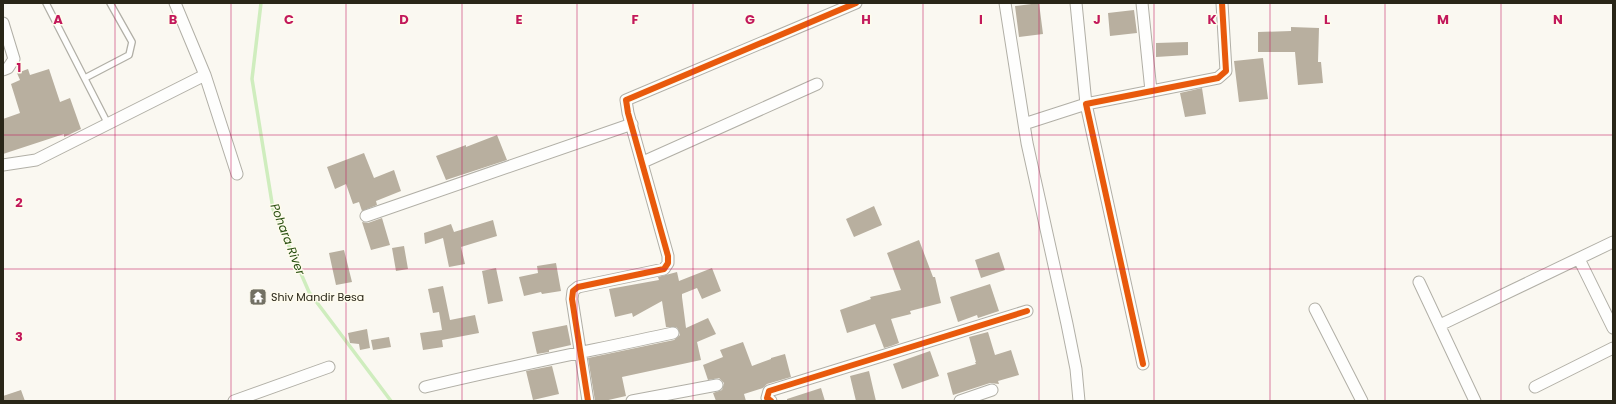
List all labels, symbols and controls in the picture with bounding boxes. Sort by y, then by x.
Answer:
text: A [53,10,63,29]
text: B [169,10,178,29]
text: C [284,10,294,29]
text: D [399,10,409,29]
text: E [515,10,523,29]
text: F [631,10,639,29]
text: G [745,10,755,29]
text: H [861,10,871,29]
text: I [979,10,983,29]
text: J [1093,10,1101,29]
text: K [1207,10,1217,29]
text: L [1324,10,1330,29]
text: M [1437,10,1449,29]
text: N [1553,10,1563,29]
text: 1 [17,58,21,77]
text: 2 [15,193,23,212]
water label: Pohara River [267,201,310,278]
temple icon: Shiv Mandir Besa [248,287,268,307]
place label: Shiv Mandir Besa [271,289,364,305]
text: 3 [15,327,23,346]

